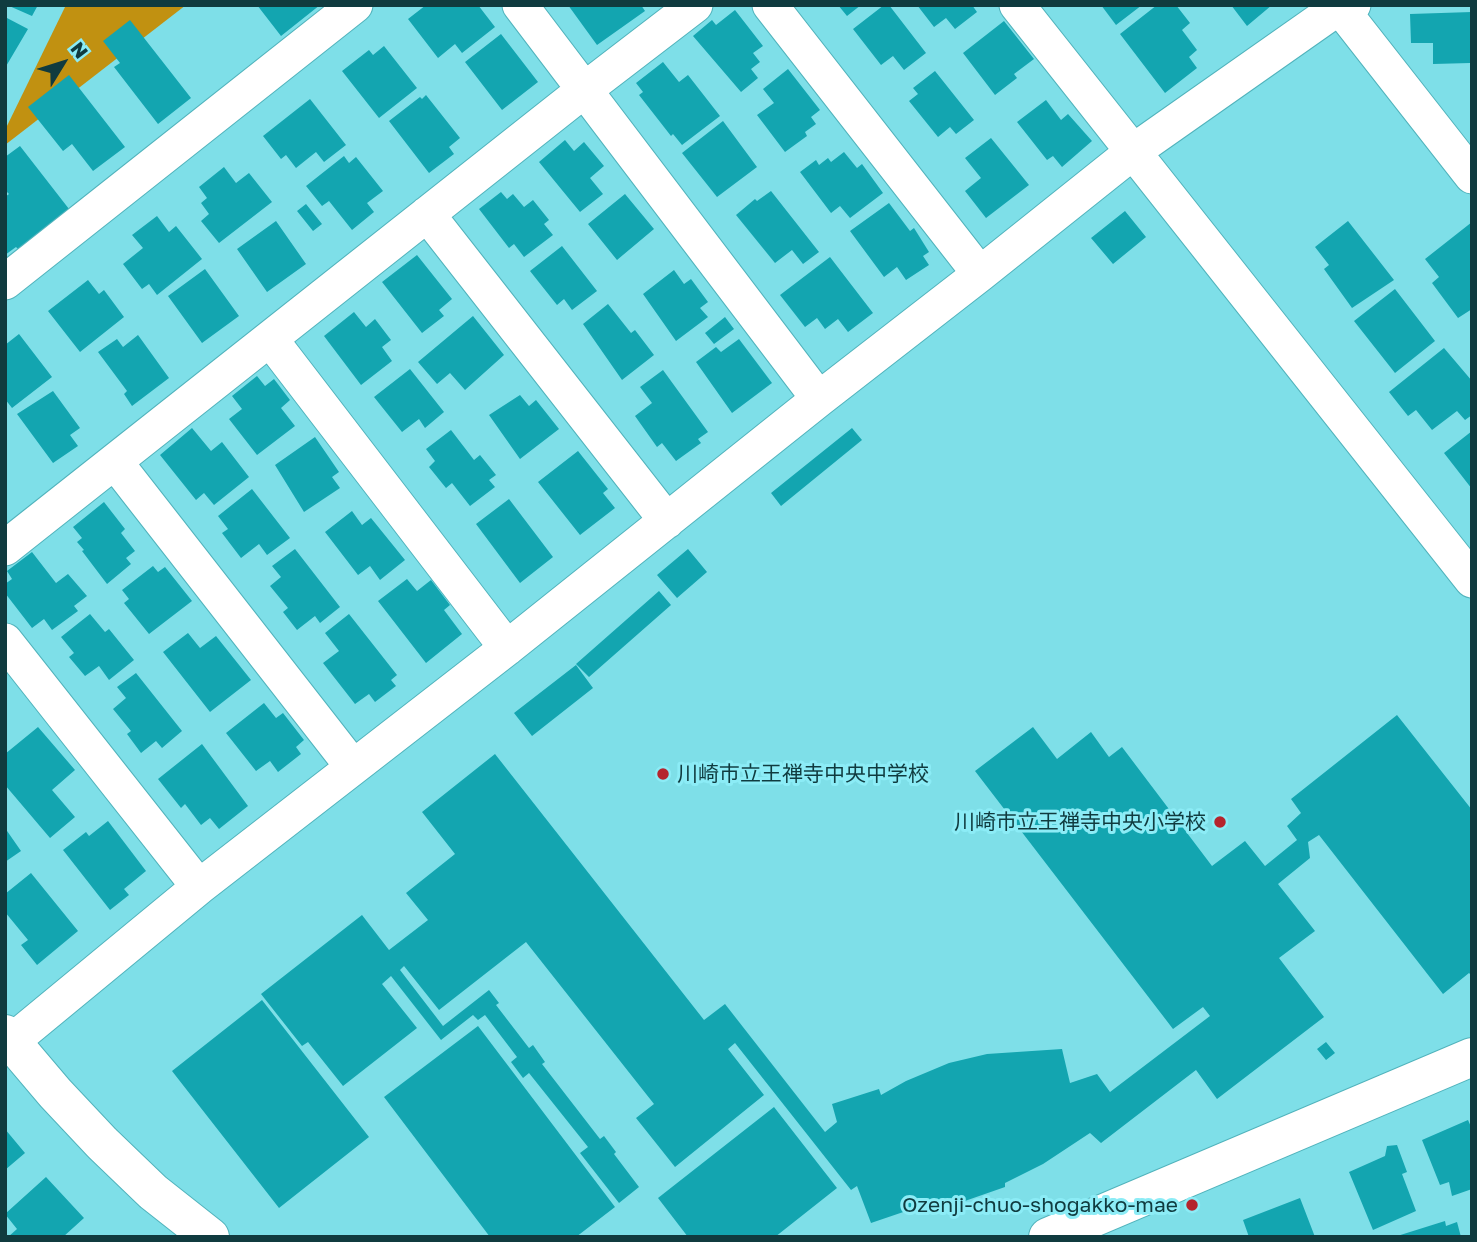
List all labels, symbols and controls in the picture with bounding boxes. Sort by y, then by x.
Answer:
north arrow [28,28,98,98]
text: N [66,37,93,63]
place label: 川崎市立王禅寺中央中学校 [677,761,929,787]
marker: 川崎市立王禅寺中央中学校 [655,766,671,782]
place label: 川崎市立王禅寺中央小学校 [954,809,1206,835]
marker: 川崎市立王禅寺中央小学校 [1212,814,1228,830]
place label: Ozenji-chuo-shogakko-mae [902,1192,1178,1218]
marker: Ozenji-chuo-shogakko-mae [1184,1197,1200,1213]

